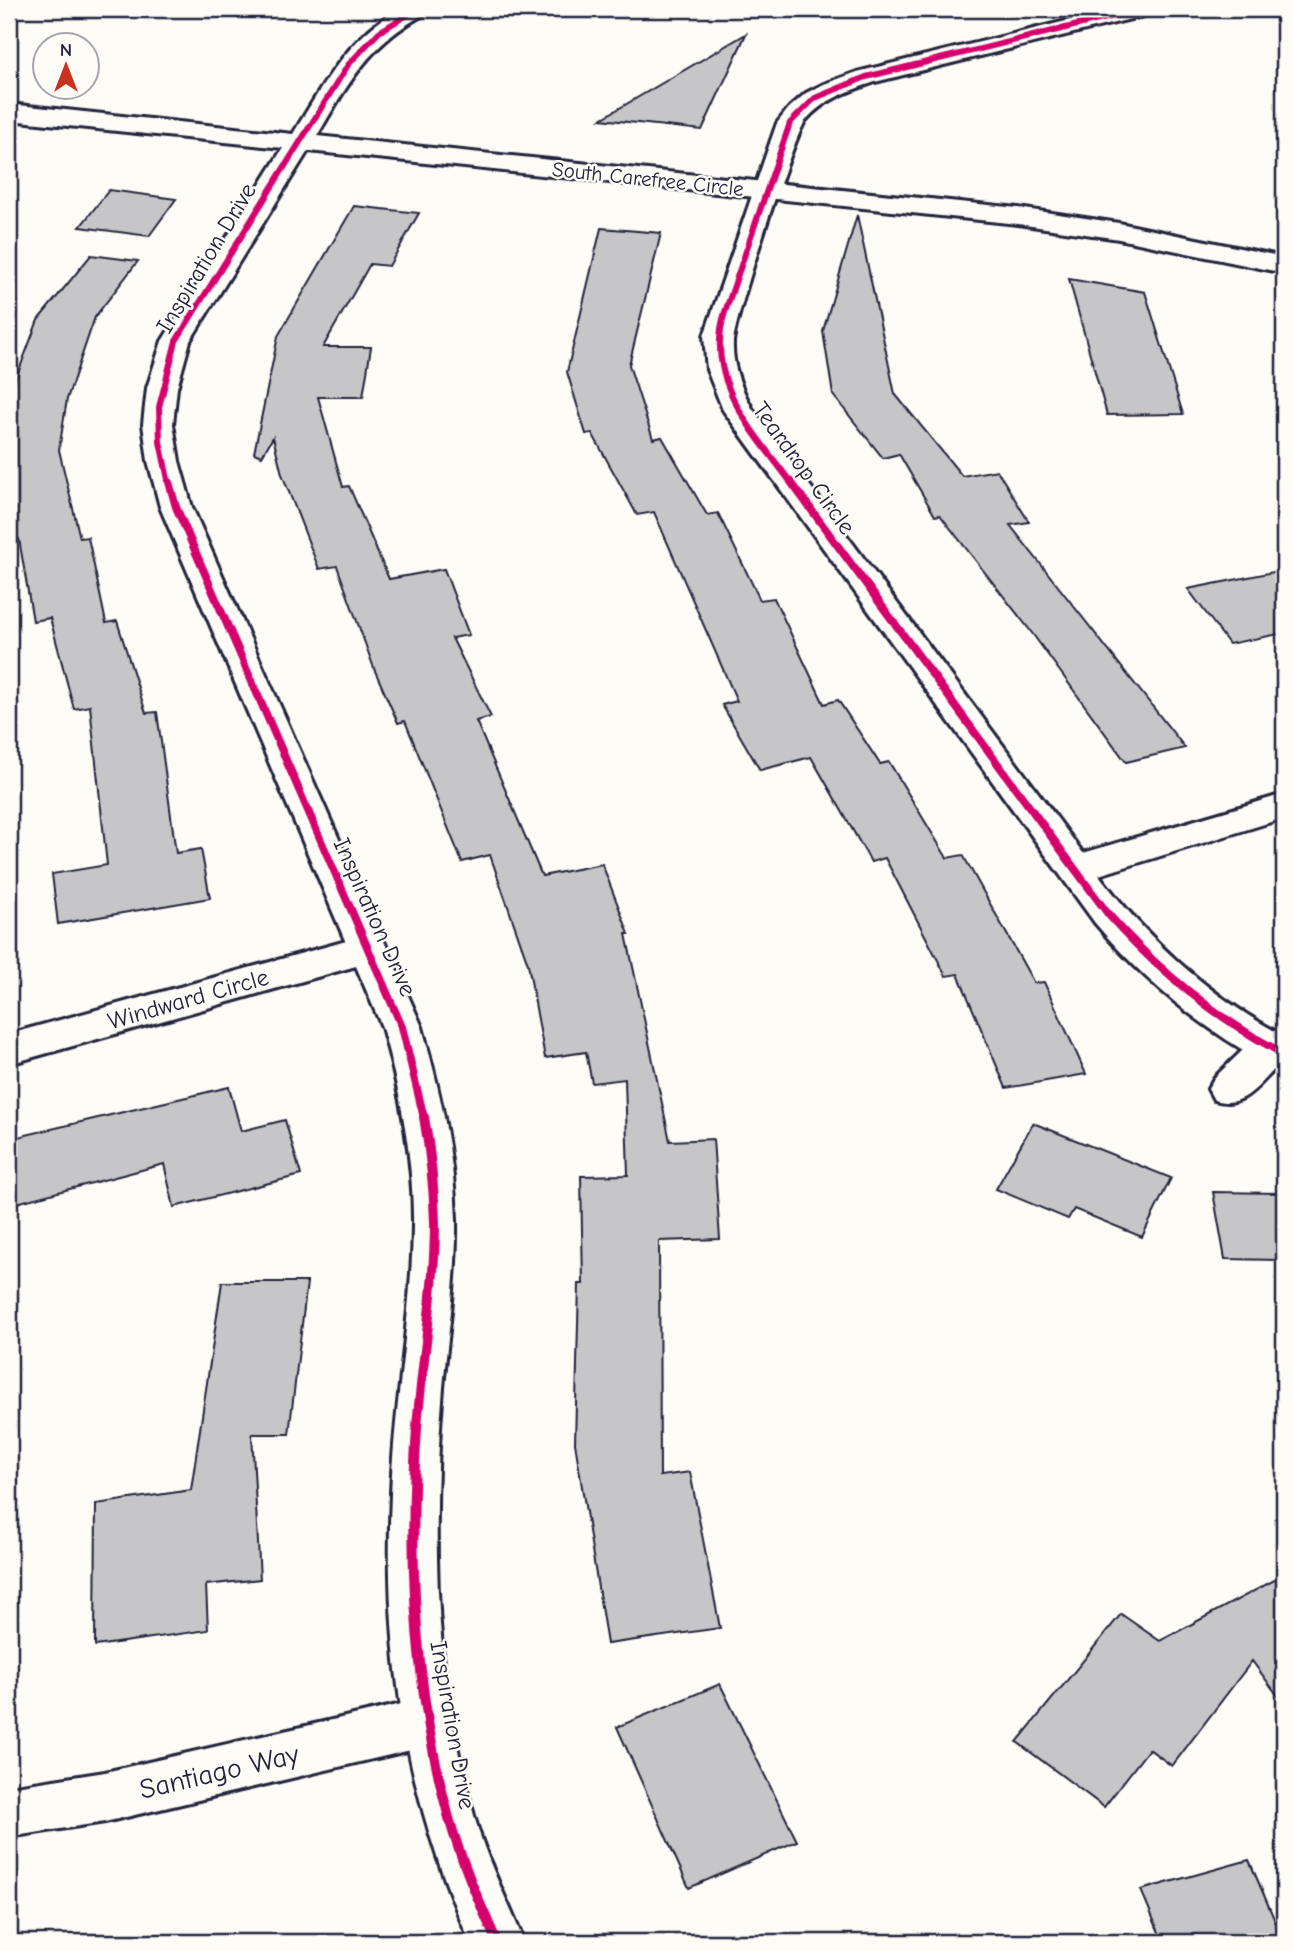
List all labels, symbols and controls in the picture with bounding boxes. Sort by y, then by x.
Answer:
north arrow [32,32,102,102]
text: N [60,39,72,61]
street label: South Carefree Circle [551,157,745,201]
street label: Inspiration Drive [150,178,262,338]
street label: Teardrop Circle [747,396,861,540]
street label: Inspiration Drive [328,834,422,1000]
street label: Windward Circle [104,963,272,1035]
street label: Inspiration Drive [424,1639,482,1811]
street label: Santiago Way [136,1738,302,1806]

